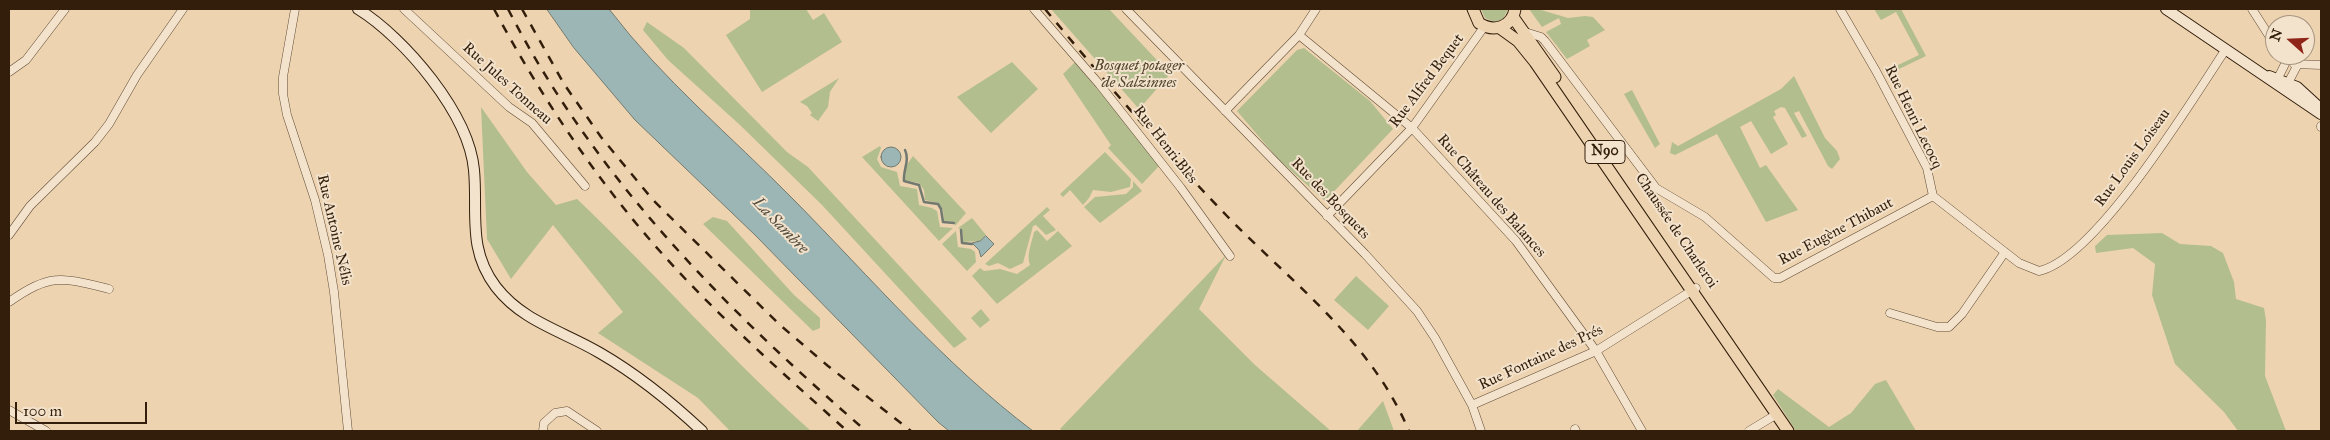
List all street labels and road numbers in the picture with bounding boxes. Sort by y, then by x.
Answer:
street label: Rue Alfred Bequet [1386,31,1468,131]
street label: Rue Jules Tonneau [459,39,555,129]
street label: Rue Henri Lecocq [1880,62,1946,172]
street label: Rue Henri Blès [1129,103,1201,187]
street label: Rue Louis Loiseau [2092,106,2174,210]
street label: Rue Château des Balances [1433,131,1549,261]
road number: N90 [1585,140,1625,163]
street label: Rue des Bosquets [1287,155,1373,243]
street label: Chaussée de Charleroi [1631,170,1721,292]
street label: Rue Antoine Nélis [313,173,355,287]
street label: Rue Eugène Thibaut [1776,194,1896,270]
street label: Rue Fontaine des Prés [1476,321,1606,395]

